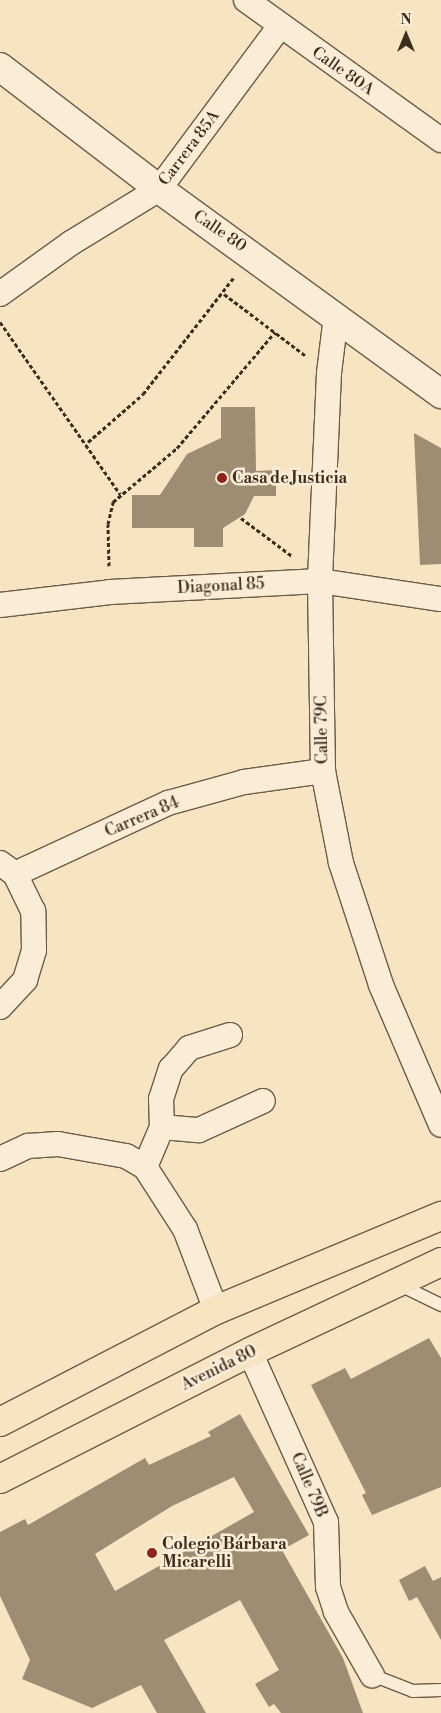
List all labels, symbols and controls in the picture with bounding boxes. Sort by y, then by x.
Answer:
north arrow [381,10,431,60]
text: N [400,11,412,29]
street label: Calle 80A [308,43,378,99]
street label: Carrera 85A [155,107,223,189]
street label: Calle 80 [190,206,250,256]
place label: Casa de Justicia [232,468,347,488]
marker: Casa de Justicia [216,472,228,484]
street label: Diagonal 85 [177,574,265,598]
street label: Calle 79C [312,696,332,764]
street label: Carrera 84 [102,793,182,841]
street label: Avenida 80 [178,1341,260,1395]
street label: Calle 79B [287,1450,331,1520]
place label: Colegio Bárbara Micarelli [162,1534,287,1572]
marker: Colegio Bárbara Micarelli [146,1547,158,1559]

